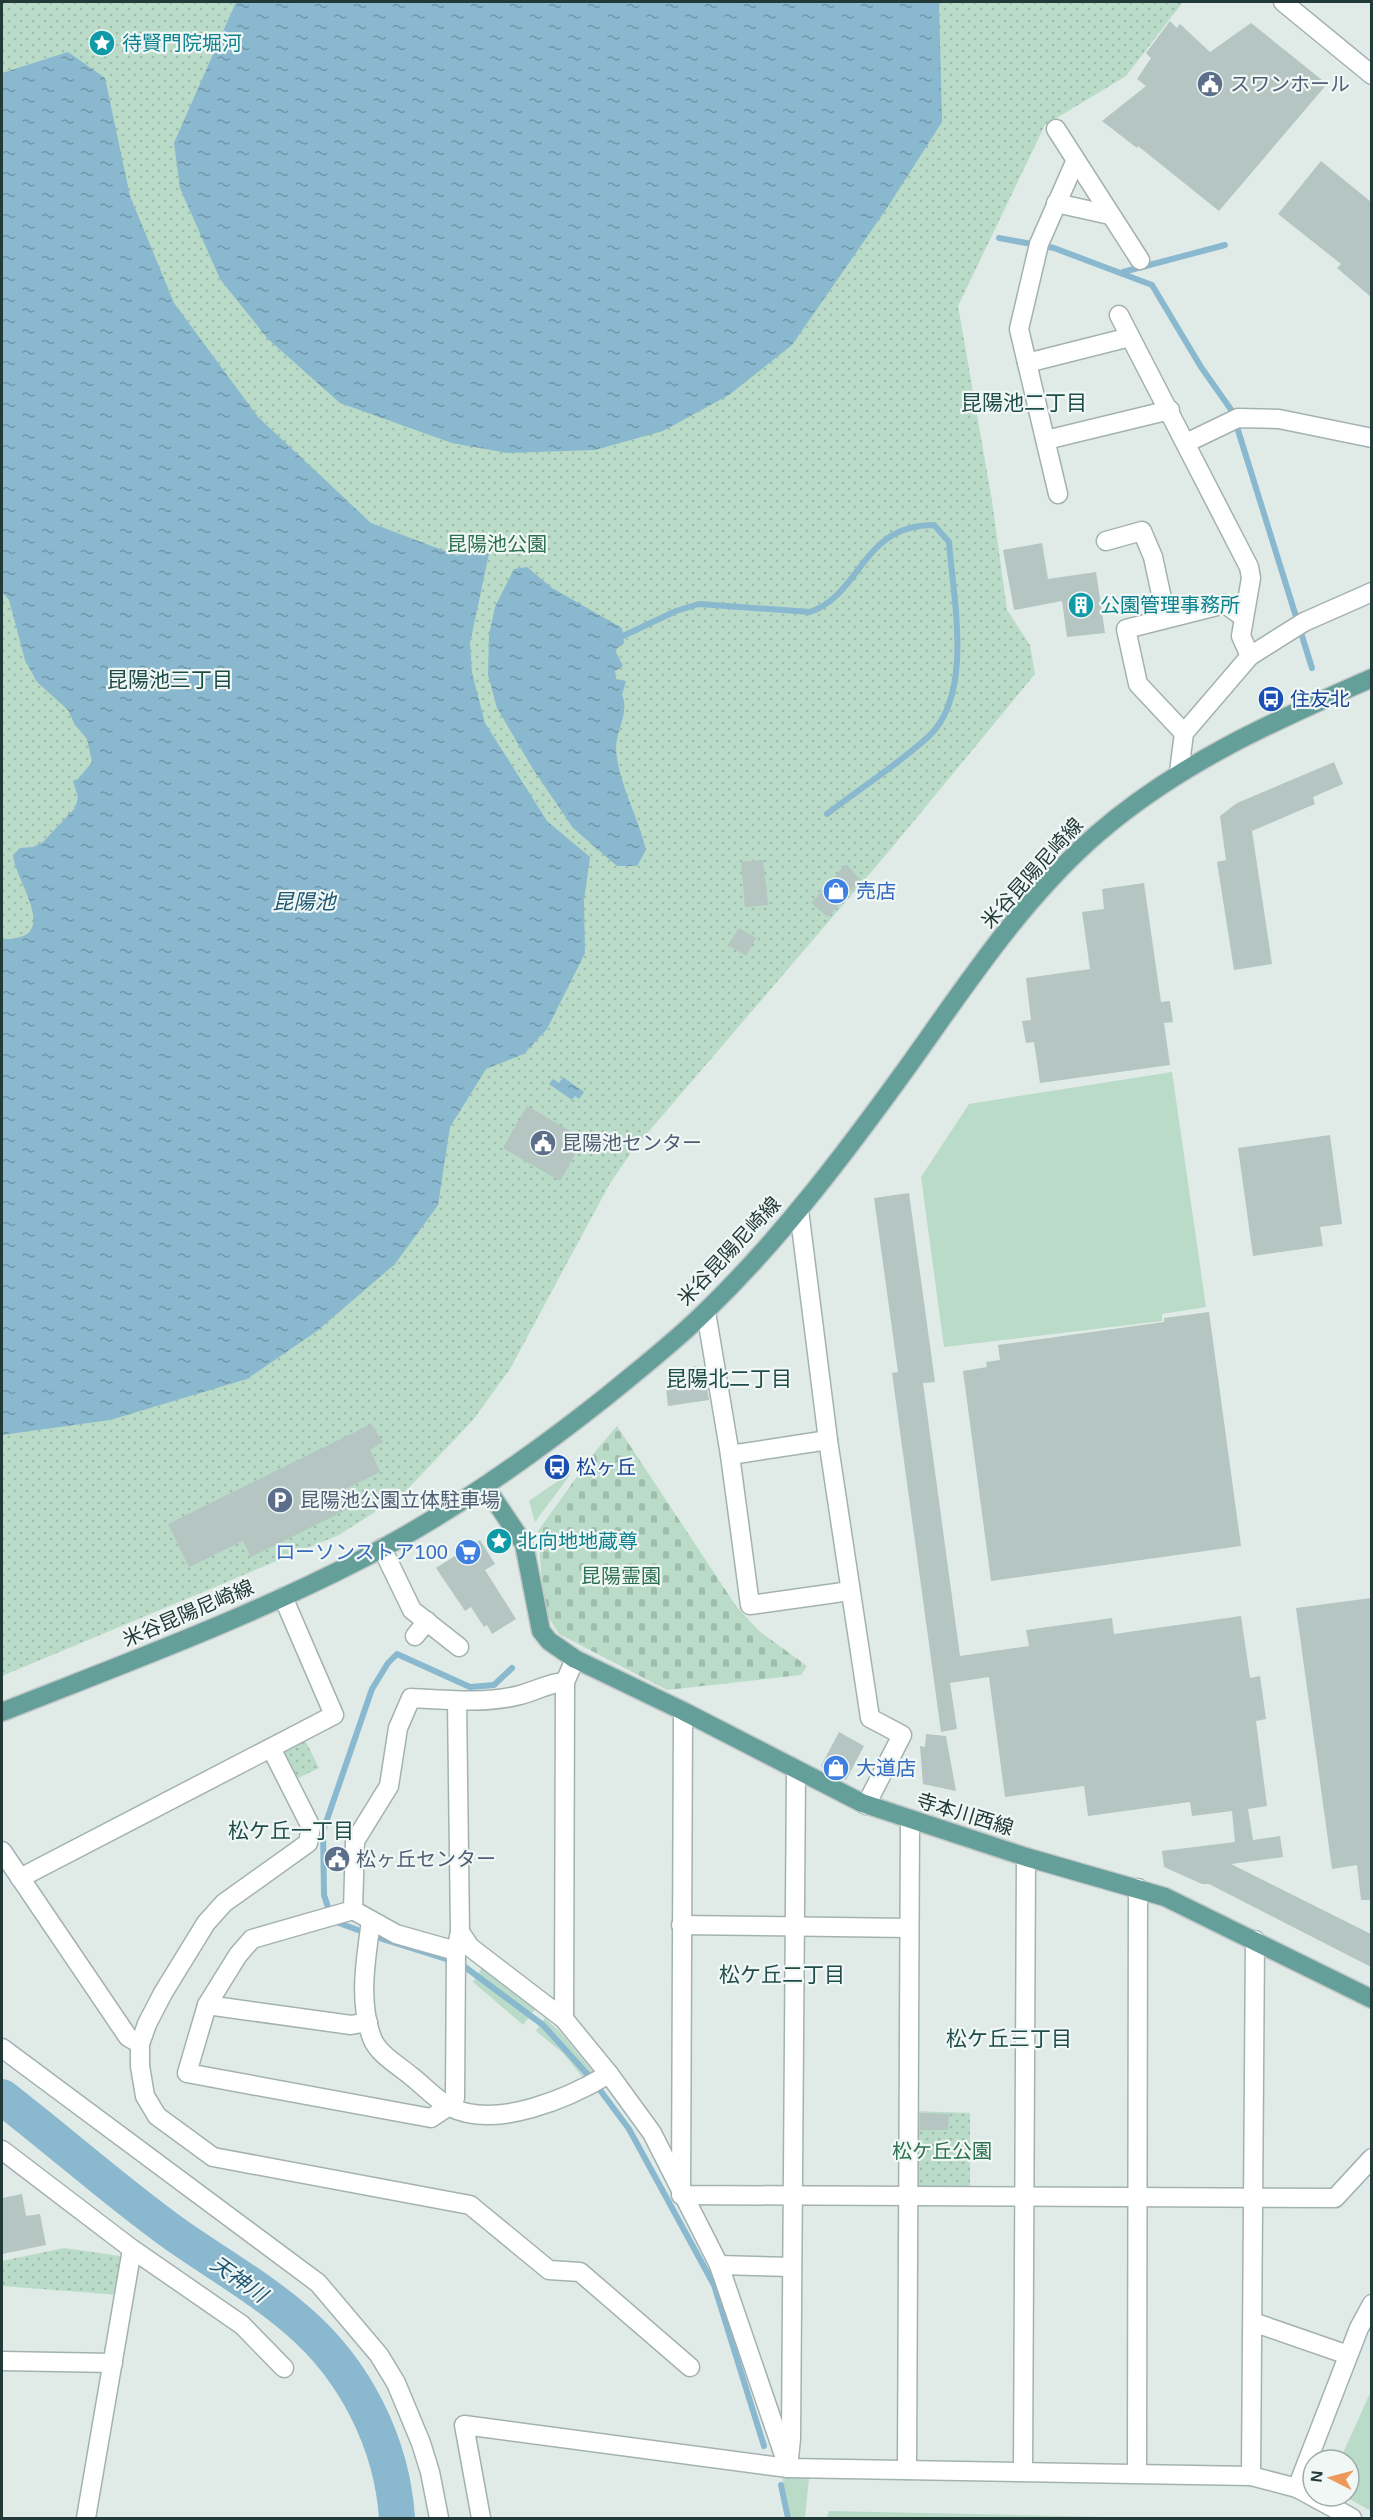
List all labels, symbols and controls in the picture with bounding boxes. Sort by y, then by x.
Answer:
place icon: 待賢門院堀河 [87,28,117,58]
place label: 待賢門院堀河 [122,32,242,54]
public building icon: スワンホール [1195,69,1225,99]
place label: スワンホール [1230,73,1350,95]
district label: 昆陽池二丁目 [961,391,1087,414]
park label: 昆陽池公園 [447,533,547,555]
building icon: 公園管理事務所 [1066,590,1096,620]
place label: 公園管理事務所 [1100,594,1240,616]
district label: 昆陽池三丁目 [107,668,233,691]
bus stop icon: 住友北 [1256,684,1286,714]
place label: 住友北 [1290,688,1350,710]
street label: 米谷昆陽尼崎線 [977,814,1087,932]
shop icon: 売店 [821,876,851,906]
place label: 売店 [856,880,896,902]
water label: 昆陽池 [273,890,337,913]
public building icon: 昆陽池センター [528,1128,558,1158]
place label: 昆陽池センター [562,1132,702,1154]
street label: 米谷昆陽尼崎線 [673,1192,785,1310]
district label: 昆陽北二丁目 [666,1367,792,1390]
bus stop icon: 松ヶ丘 [542,1452,572,1482]
place label: 松ヶ丘 [576,1456,636,1478]
parking icon: 昆陽池公園立体駐車場 [265,1485,295,1515]
place label: 昆陽池公園立体駐車場 [300,1489,500,1511]
place icon: 北向地地蔵尊 [484,1526,514,1556]
place label: 北向地地蔵尊 [518,1530,638,1552]
supermarket icon: ローソンストア100 [453,1537,483,1567]
place label: ローソンストア100 [275,1541,448,1563]
park label: 昆陽霊園 [581,1565,661,1587]
street label: 米谷昆陽尼崎線 [119,1576,257,1650]
shop icon: 大道店 [821,1753,851,1783]
place label: 大道店 [856,1757,916,1779]
street label: 寺本川西線 [914,1789,1016,1839]
district label: 松ケ丘一丁目 [228,1819,354,1842]
public building icon: 松ヶ丘センター [322,1844,352,1874]
place label: 松ヶ丘センター [356,1848,496,1870]
district label: 松ケ丘二丁目 [719,1963,845,1986]
district label: 松ケ丘三丁目 [946,2027,1072,2050]
park label: 松ケ丘公園 [892,2140,992,2162]
water label: 天神川 [207,2252,273,2308]
north arrow [1301,2448,1361,2508]
text: N [1308,2470,1326,2483]

